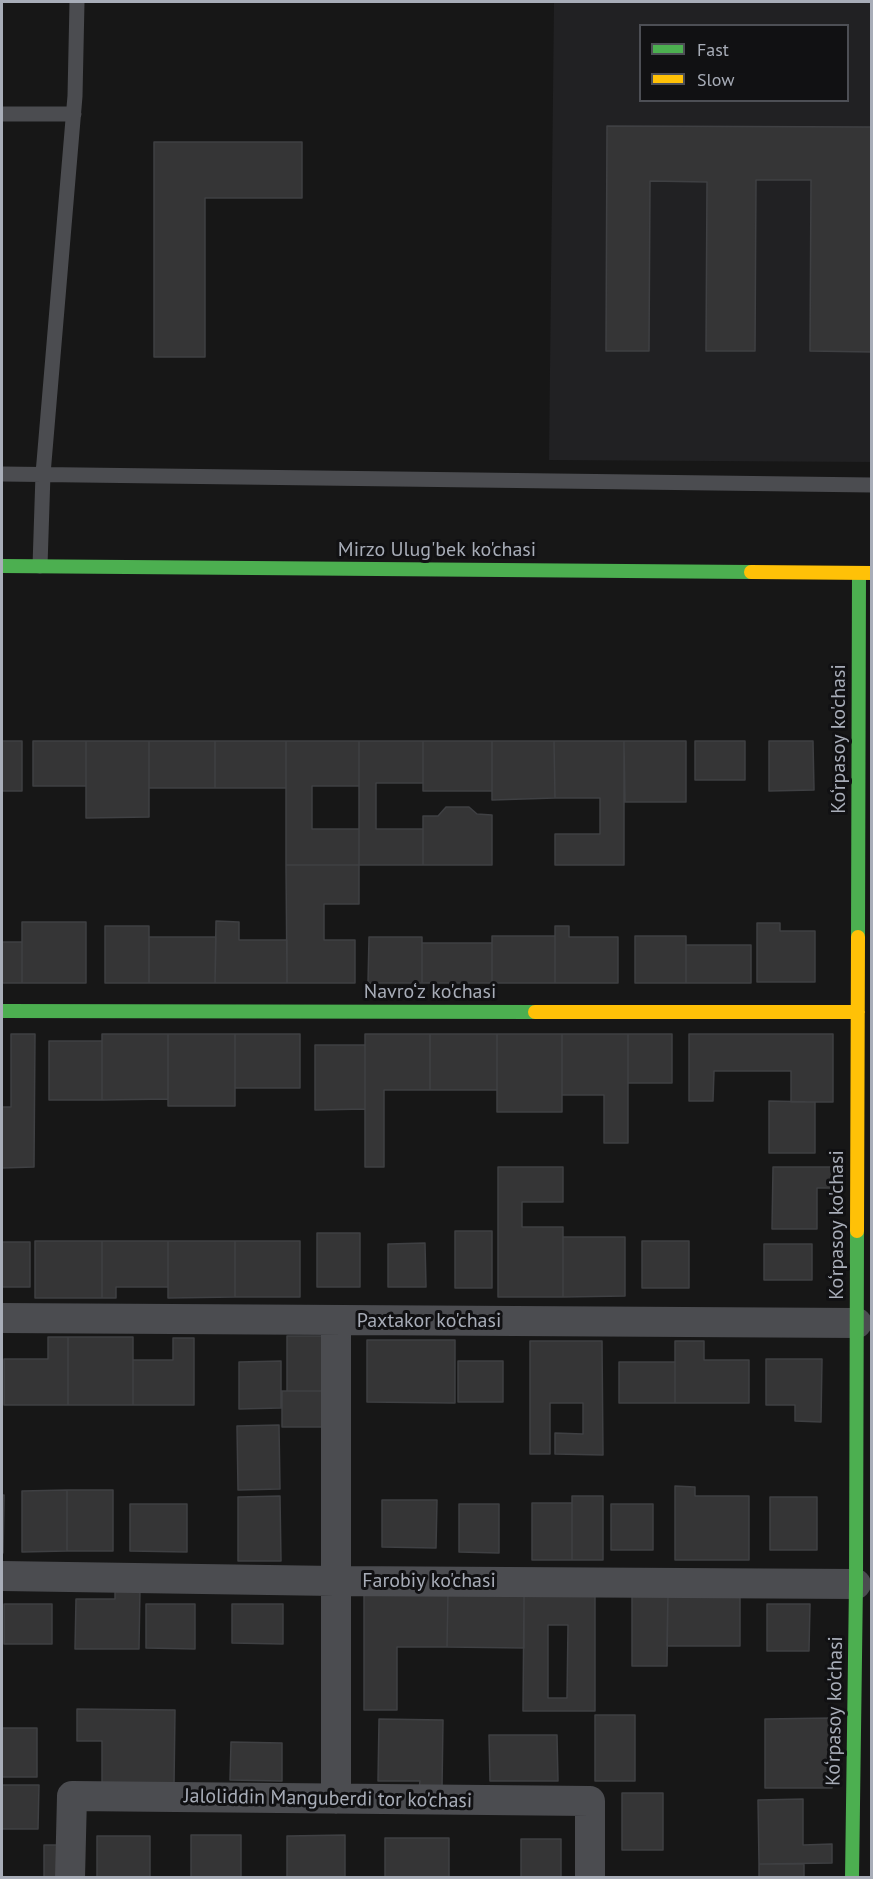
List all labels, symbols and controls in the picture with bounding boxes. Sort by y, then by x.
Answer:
legend [639,24,849,102]
text: Fast [697,38,729,61]
text: Slow [697,68,735,91]
street label: Mirzo Ulug'bek ko'chasi [338,538,536,562]
street label: Ko‘rpasoy ko'chasi [827,664,851,814]
street label: Navro‘z ko'chasi [364,980,496,1004]
street label: Ko‘rpasoy ko'chasi [825,1150,849,1300]
street label: Paxtakor ko'chasi [357,1309,501,1333]
street label: Farobiy ko'chasi [362,1569,496,1593]
street label: Ko‘rpasoy ko'chasi [822,1636,848,1786]
street label: Jaloliddin Manguberdi tor ko'chasi [184,1784,472,1814]

